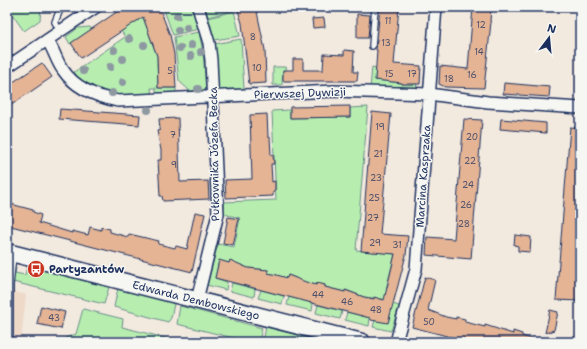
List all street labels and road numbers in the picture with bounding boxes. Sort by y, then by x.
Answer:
street label: Pierwszej Dywizji [254,84,346,103]
street label: Pułkownika Józefa Becka [206,86,223,221]
street label: Marcina Kasprzaka [412,124,435,228]
street label: Edwarda Dembowskiego [131,277,261,324]

